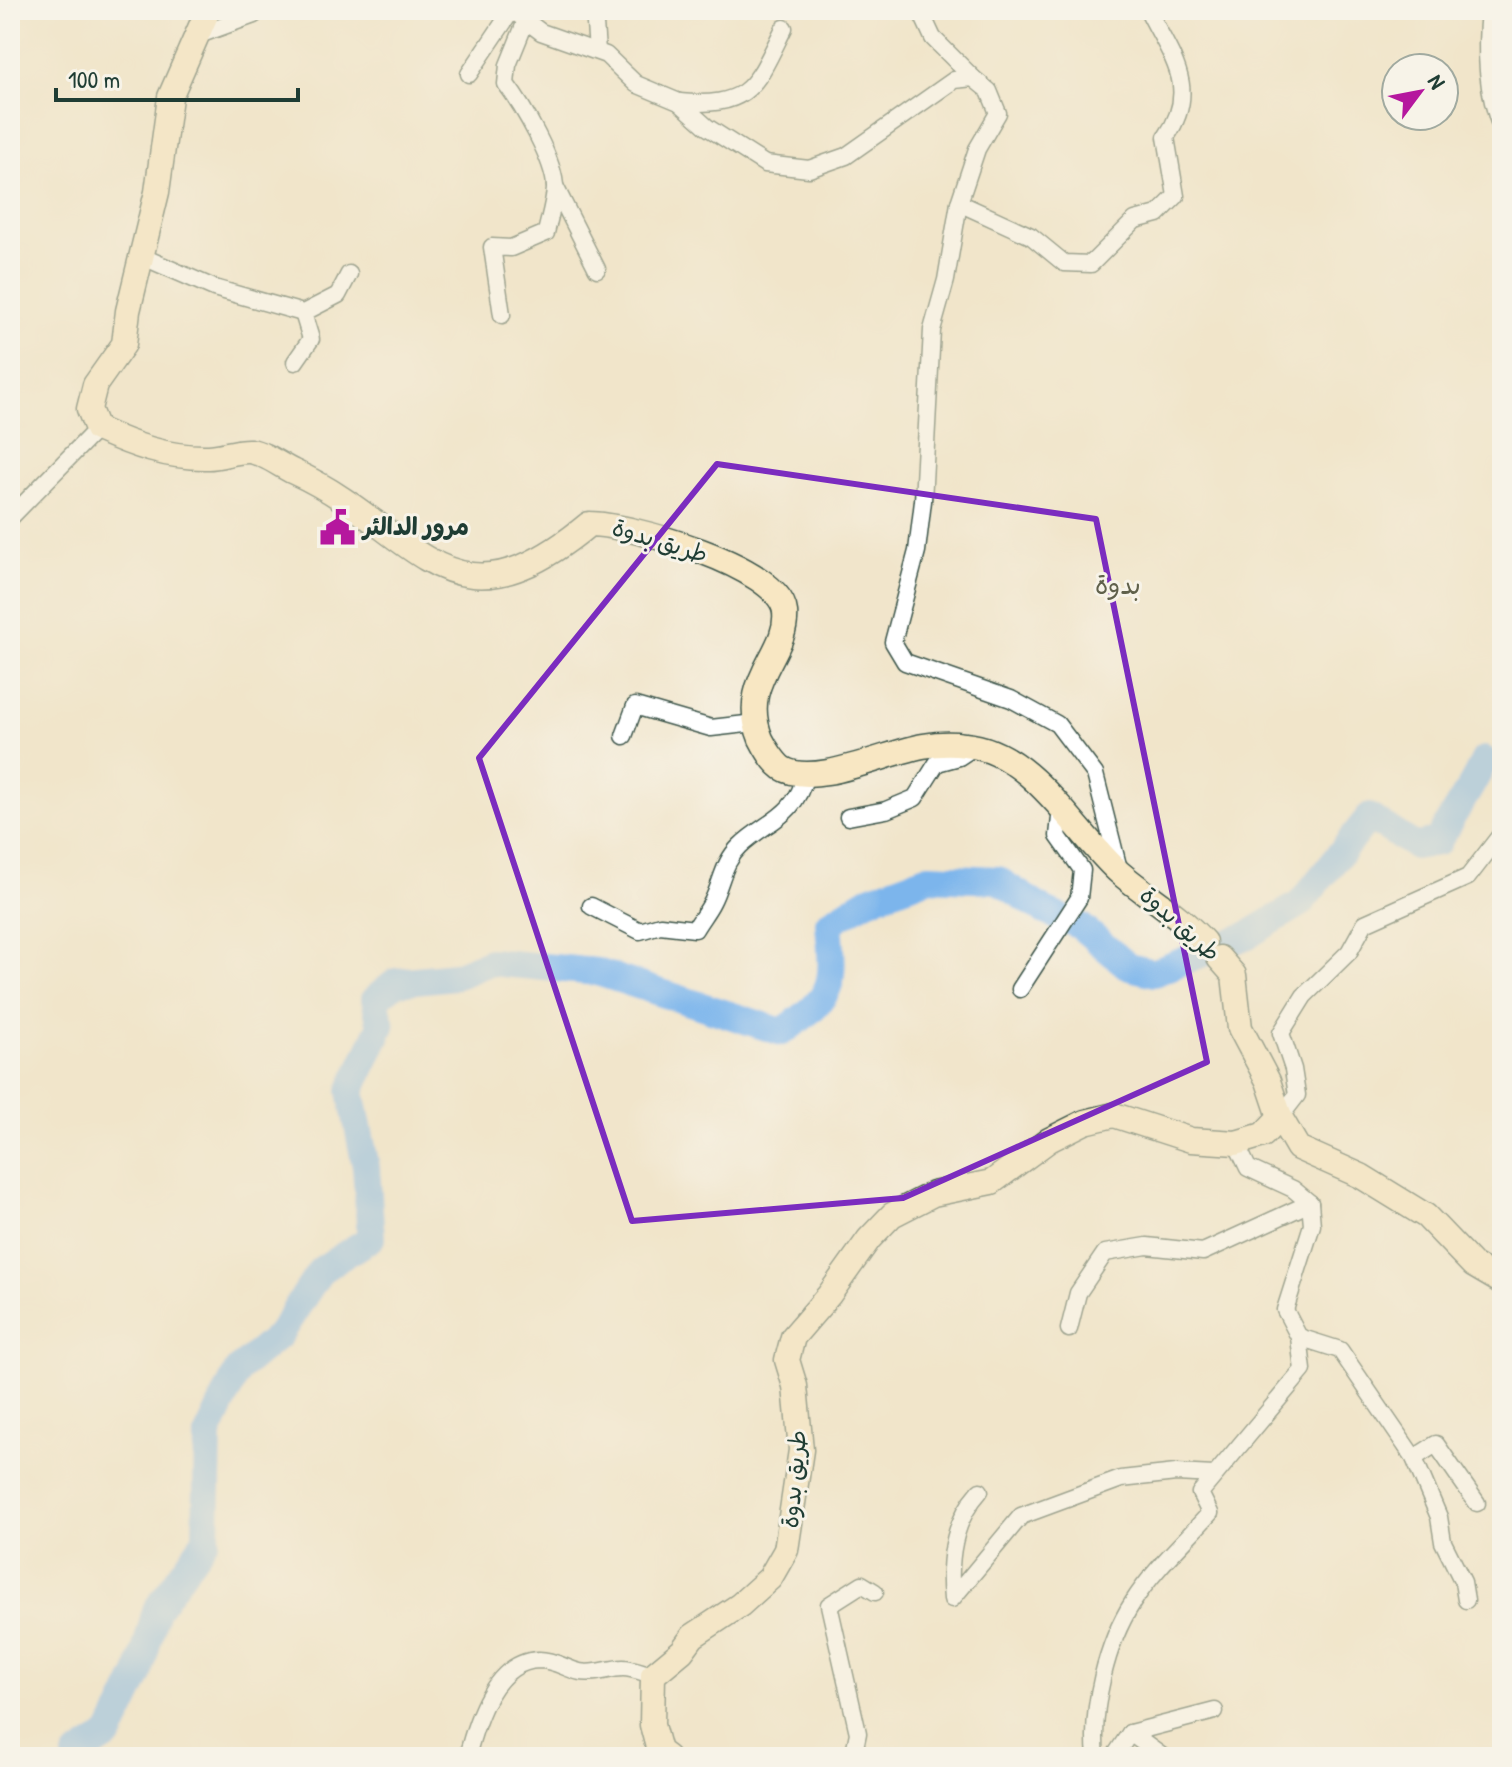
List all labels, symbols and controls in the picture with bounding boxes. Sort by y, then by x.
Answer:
scale bar [56,52,298,102]
north arrow [1380,52,1460,132]
text: 100 m [68,63,120,95]
text: N [1421,68,1453,95]
public building icon: مرور الدالئر [318,508,356,546]
place label: مرور الدالئر [361,510,469,542]
street label: طريق بدوة [609,510,712,570]
district label: بدوة [1095,567,1141,602]
street label: طريق بدوة [1133,878,1228,968]
street label: طريق بدوة [773,1429,813,1529]

